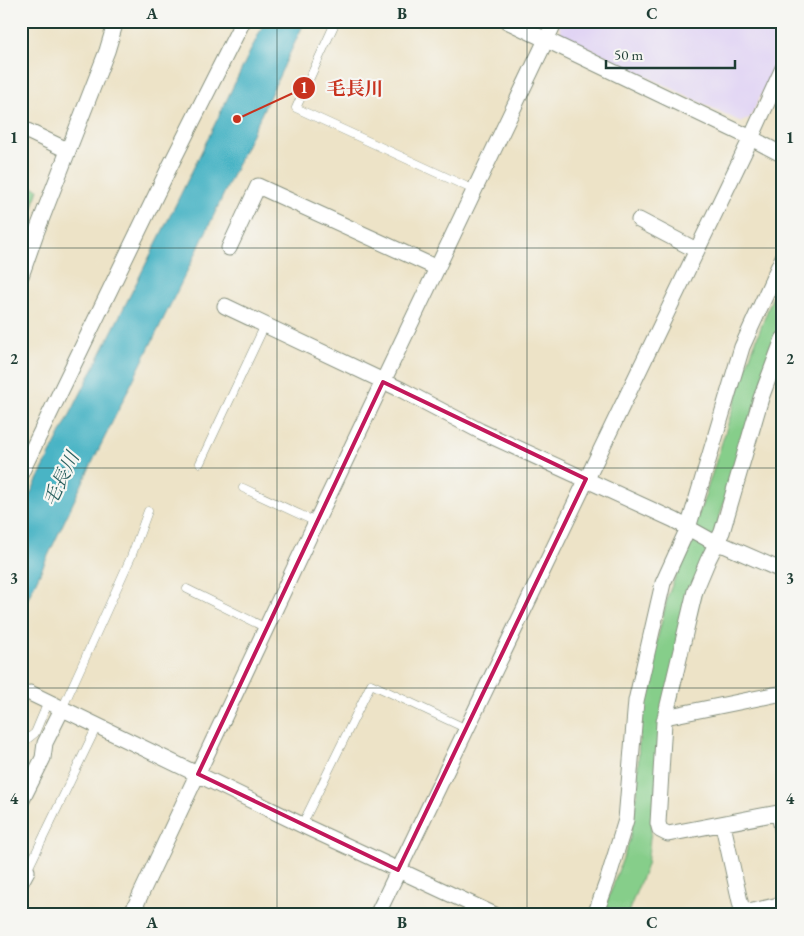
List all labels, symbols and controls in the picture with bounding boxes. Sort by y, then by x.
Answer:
text: A [145,3,158,24]
text: B [397,3,407,24]
text: C [646,3,658,24]
scale bar [606,38,735,70]
text: 50 m [614,45,643,64]
callout: 毛長川 [292,71,394,105]
text: 毛長川 [326,76,384,101]
text: 1 [300,78,308,97]
text: 1 [10,127,18,148]
text: 1 [786,127,794,148]
text: 2 [10,348,19,369]
text: 2 [786,348,795,369]
water label: 毛長川 [37,446,86,510]
text: 3 [10,568,18,589]
text: 3 [786,568,794,589]
text: 4 [10,788,19,809]
text: 4 [786,788,795,809]
text: A [145,912,158,933]
text: B [397,912,407,933]
text: C [646,912,658,933]

